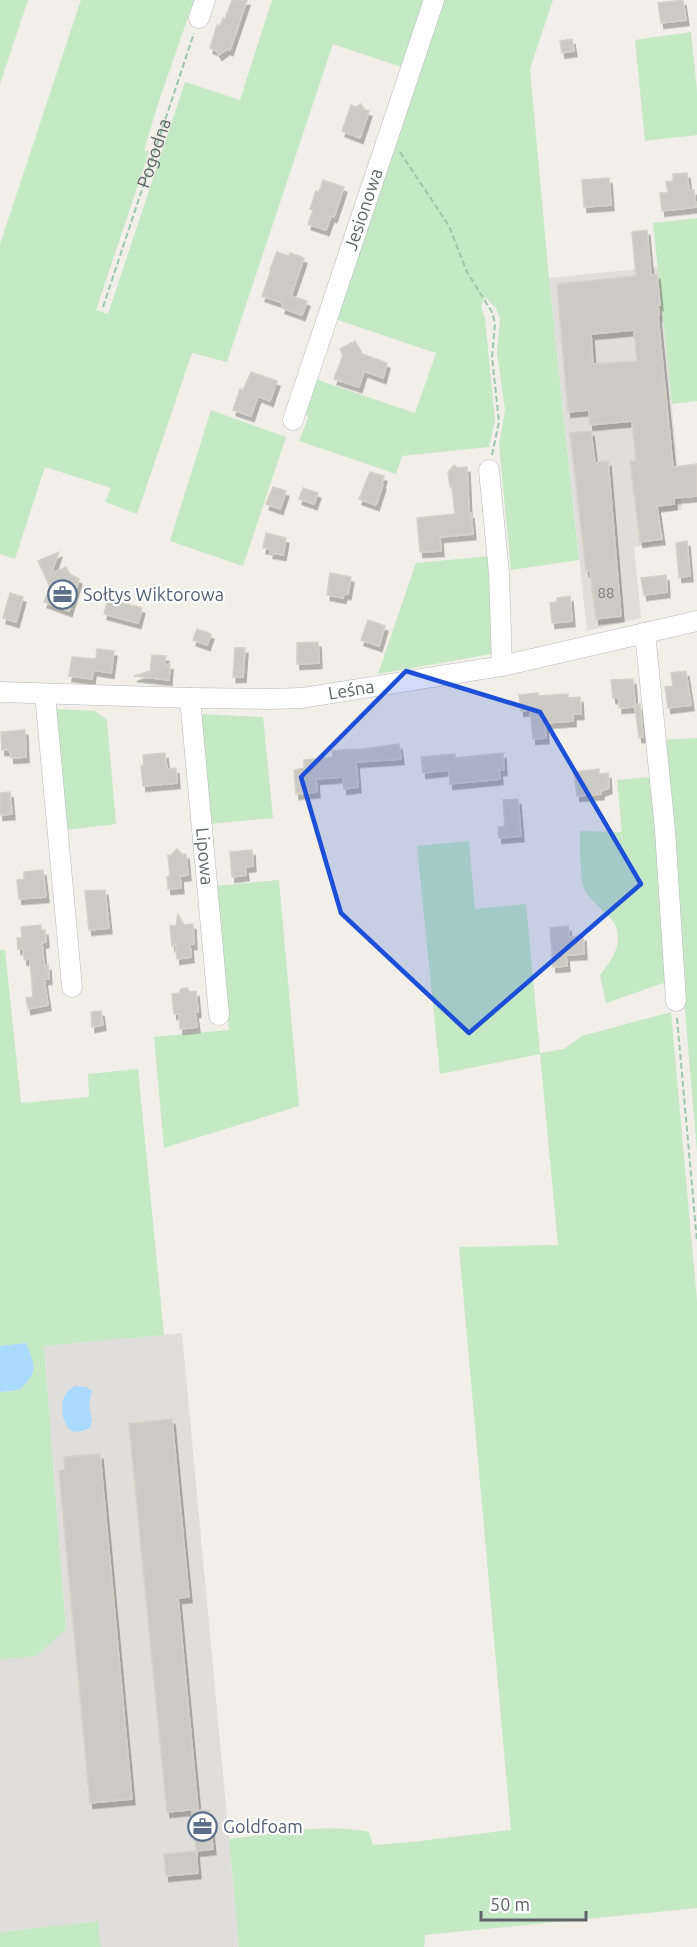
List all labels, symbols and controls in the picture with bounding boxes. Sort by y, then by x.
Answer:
street label: Pogodna [132,116,174,190]
street label: Jesionowa [340,166,386,253]
office icon: Sołtys Wiktorowa [46,579,78,611]
place label: Sołtys Wiktorowa [83,584,224,604]
house number: 88 [598,584,614,601]
street label: Leśna [327,676,376,703]
street label: Lipowa [193,827,218,886]
office icon: Goldfoam [186,1811,218,1843]
place label: Goldfoam [223,1816,303,1836]
scale bar [481,1884,586,1922]
text: 50 m [490,1894,530,1914]

